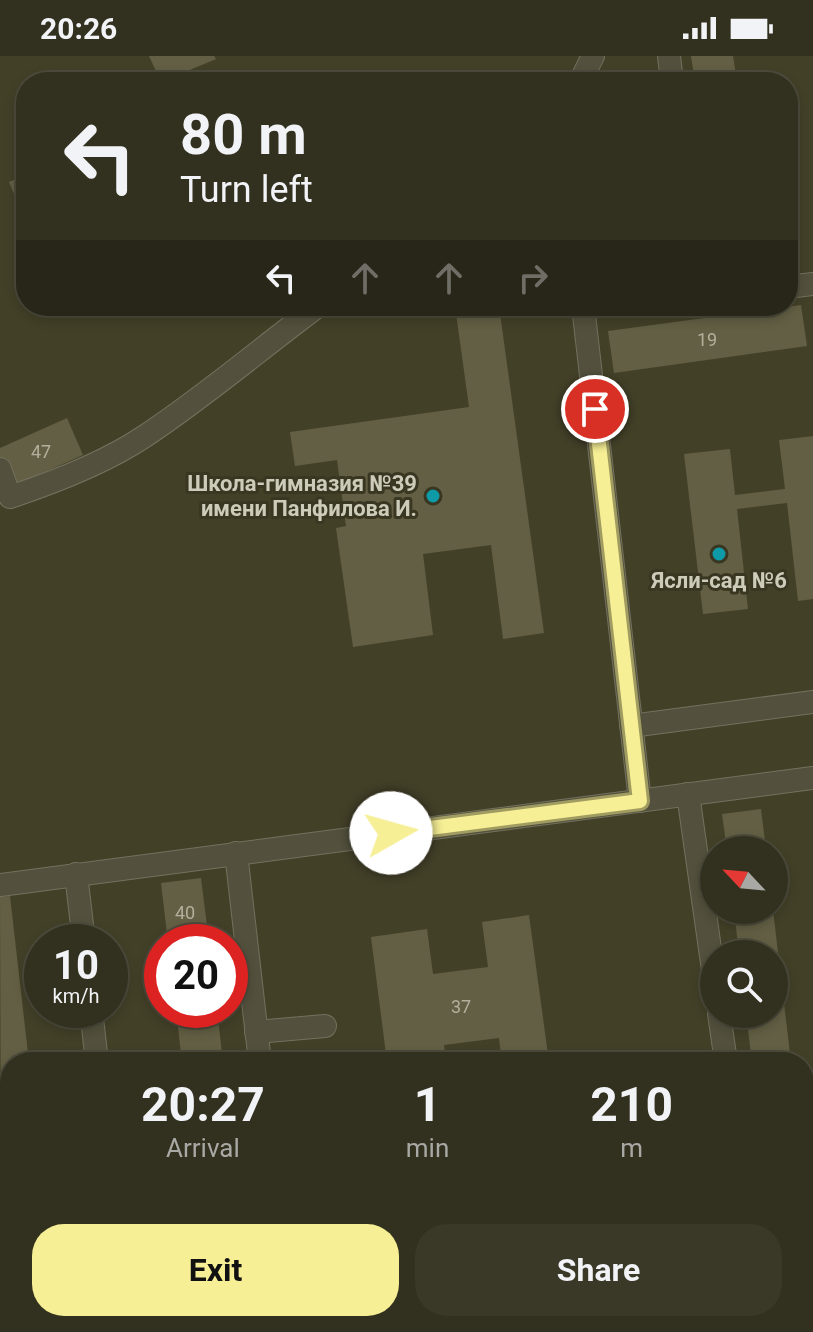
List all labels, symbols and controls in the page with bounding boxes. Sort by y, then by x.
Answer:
text: 20:26 [40,11,117,46]
text: 80 m [180,102,307,168]
icon: left [48,104,152,208]
text: Turn left [180,169,313,211]
icon: left [259,256,303,300]
icon: ahead [343,256,387,300]
icon: ahead [427,256,471,300]
icon: right [511,256,555,300]
house number: 19 [697,329,717,350]
pin [561,375,629,443]
icon: arrive [573,387,617,431]
house number: 47 [31,441,51,462]
place label: Школа-гимназия №39 имени Панфилова И. [187,471,417,521]
marker: Школа-гимназия №39 имени Панфилова И. [424,487,442,505]
marker: Ясли-сад №6 [710,545,728,563]
place label: Ясли-сад №6 [650,568,787,593]
position arrow [349,791,433,875]
north arrow [700,836,788,924]
map controls [700,836,788,1028]
house number: 40 [175,902,195,923]
speed limit sign: 20 [144,924,248,1028]
button: search [700,940,788,1028]
text: 10 [53,942,99,989]
text: km/h [53,984,99,1008]
house number: 37 [451,996,471,1017]
text: 20:27 [141,1076,265,1133]
text: 1 [414,1076,441,1133]
text: 210 [590,1076,673,1133]
text: Arrival [166,1133,240,1163]
text: min [406,1133,449,1163]
text: m [620,1133,643,1163]
button: Exit [32,1224,399,1316]
button: Share [415,1224,782,1316]

